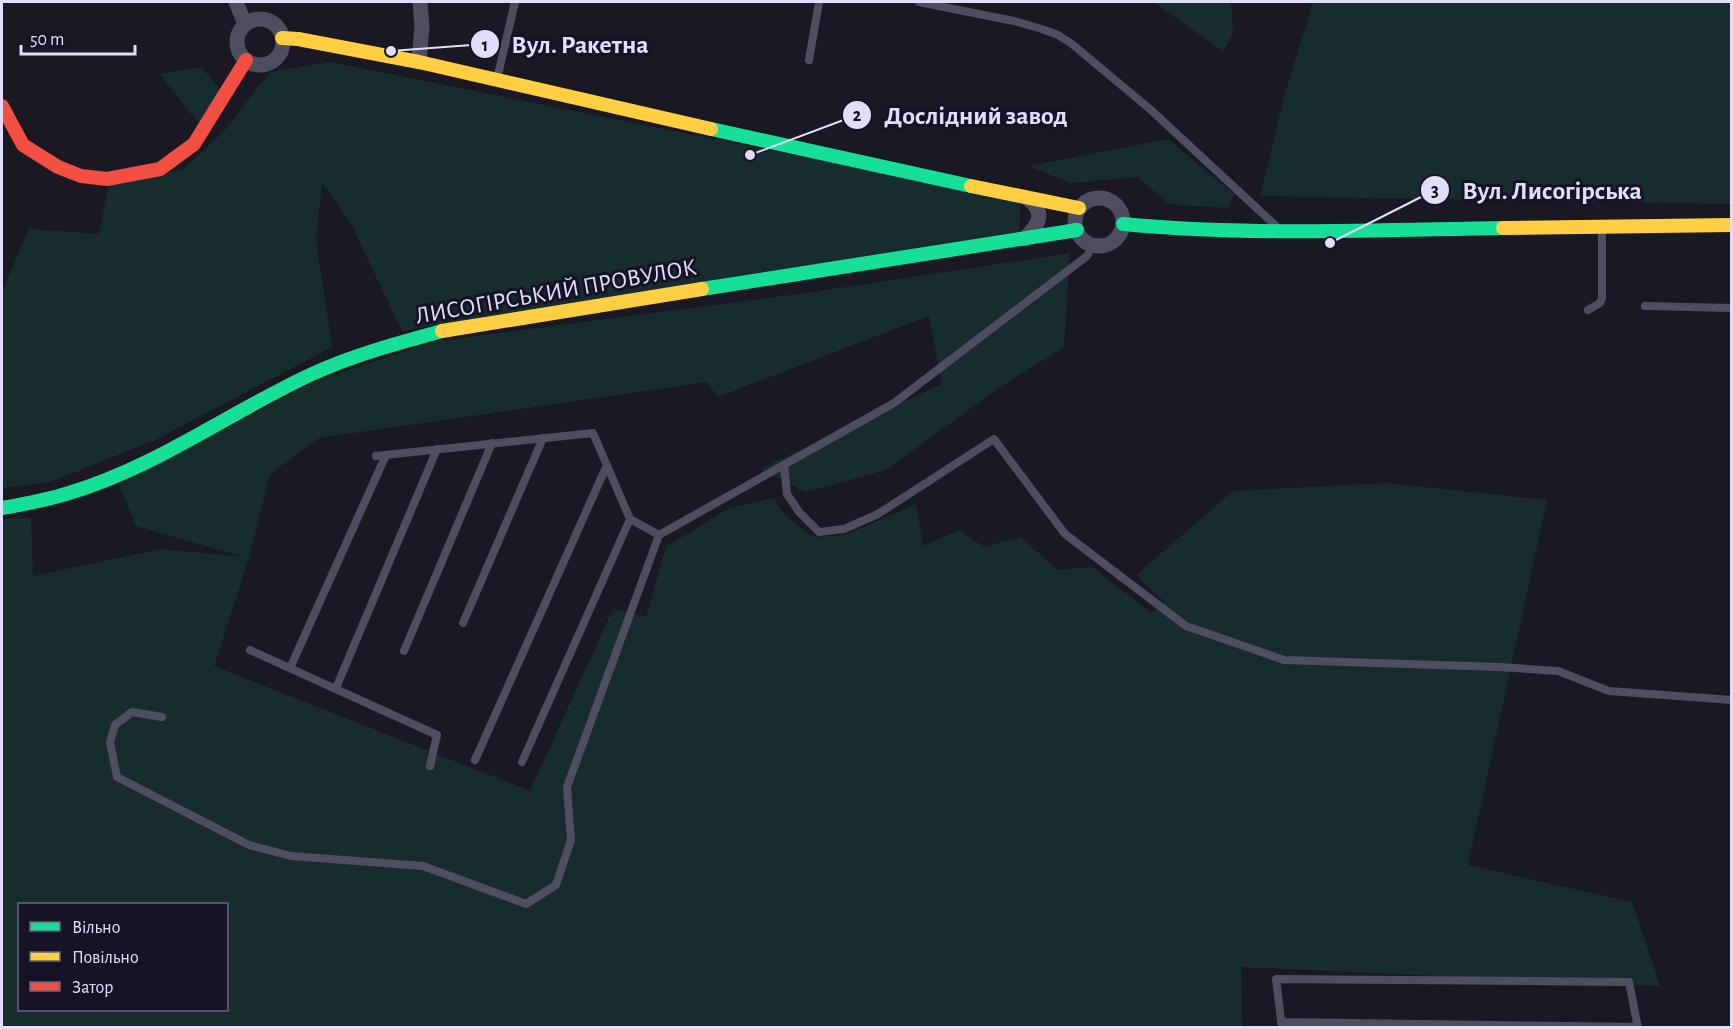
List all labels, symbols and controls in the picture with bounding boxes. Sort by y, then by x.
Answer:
scale bar [21,18,135,56]
callout: Вул. Ракетна [470,22,661,66]
text: 50 m [30,31,64,49]
text: Вул. Ракетна [511,32,649,58]
text: 1 [482,37,488,55]
callout: Дослідний завод [842,93,1080,137]
text: Дослідний завод [884,103,1068,129]
text: 2 [853,107,862,125]
callout: Вул. Лисогірська [1420,168,1654,212]
text: Вул. Лисогірська [1462,178,1642,204]
text: 3 [1431,182,1439,200]
street label: ЛИСОГІРСЬКИЙ ПРОВУЛОК [414,255,698,329]
legend [18,903,228,1011]
text: Вільно [72,919,120,937]
text: Повільно [72,949,139,967]
text: Затор [72,979,113,997]

